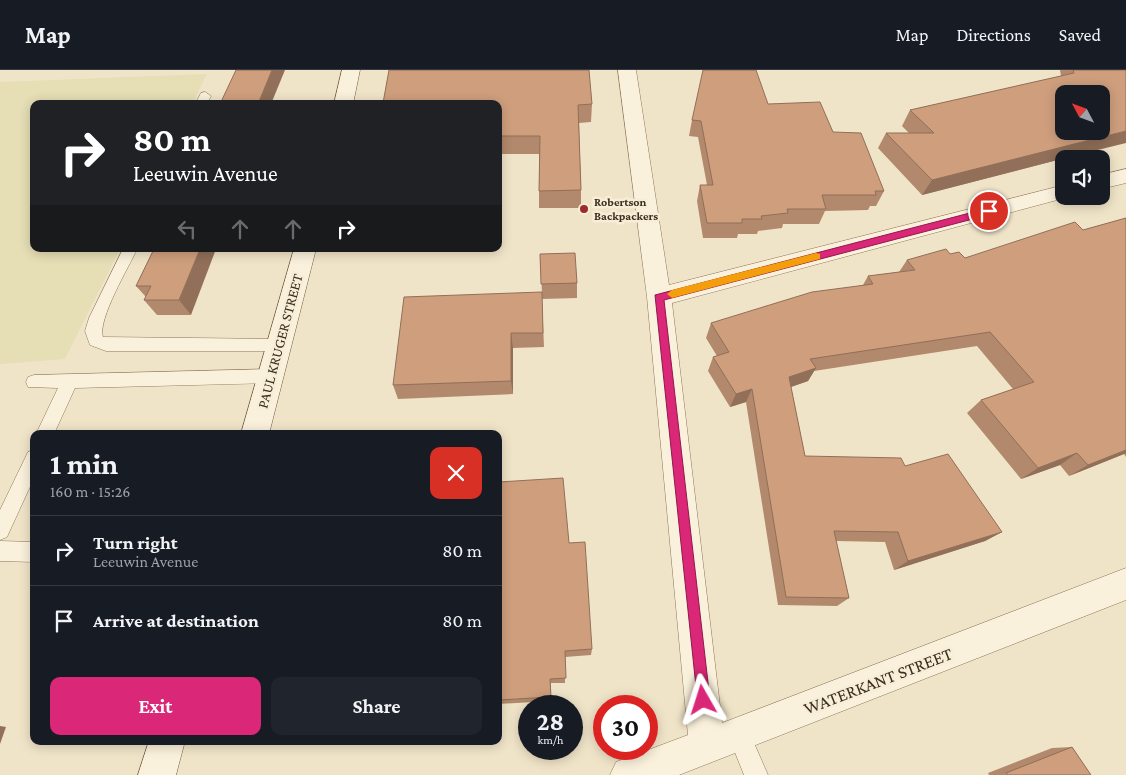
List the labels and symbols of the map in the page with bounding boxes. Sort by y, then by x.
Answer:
north arrow [1055,85,1110,140]
pin [968,190,1010,232]
place label: Robertson Backpackers [594,195,658,223]
marker: Robertson Backpackers [578,203,590,215]
street label: PAUL KRUGER STREET [254,272,306,410]
street label: WATERKANT STREET [801,643,955,719]
position arrow [676,673,728,725]
speed limit sign: 30 [593,695,658,760]

